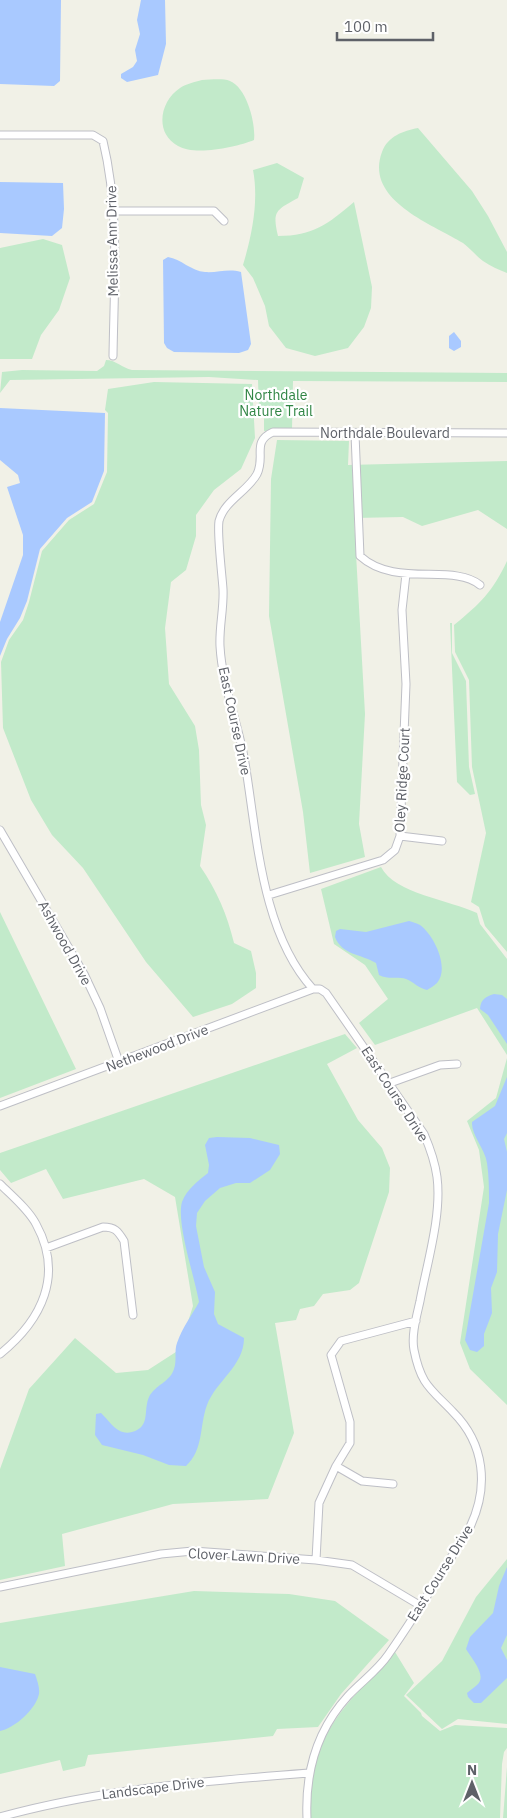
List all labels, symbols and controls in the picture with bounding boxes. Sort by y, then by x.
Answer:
scale bar [337,10,433,42]
text: 100 m [344,17,388,36]
street label: Melissa Ann Drive [102,185,122,297]
park label: Northdale Nature Trail [239,386,313,420]
street label: Northdale Boulevard [320,424,450,442]
street label: East Course Drive [215,665,255,777]
street label: Oley Ridge Court [390,727,414,833]
street label: Ashwood Drive [34,898,96,989]
street label: Nethewood Drive [103,1020,211,1076]
street label: East Course Drive [357,1043,433,1145]
street label: East Course Drive [403,1521,477,1625]
street label: Clover Lawn Drive [188,1544,301,1568]
north arrow [447,1758,497,1808]
text: N [467,1761,477,1779]
street label: Landscape Drive [101,1773,206,1803]

